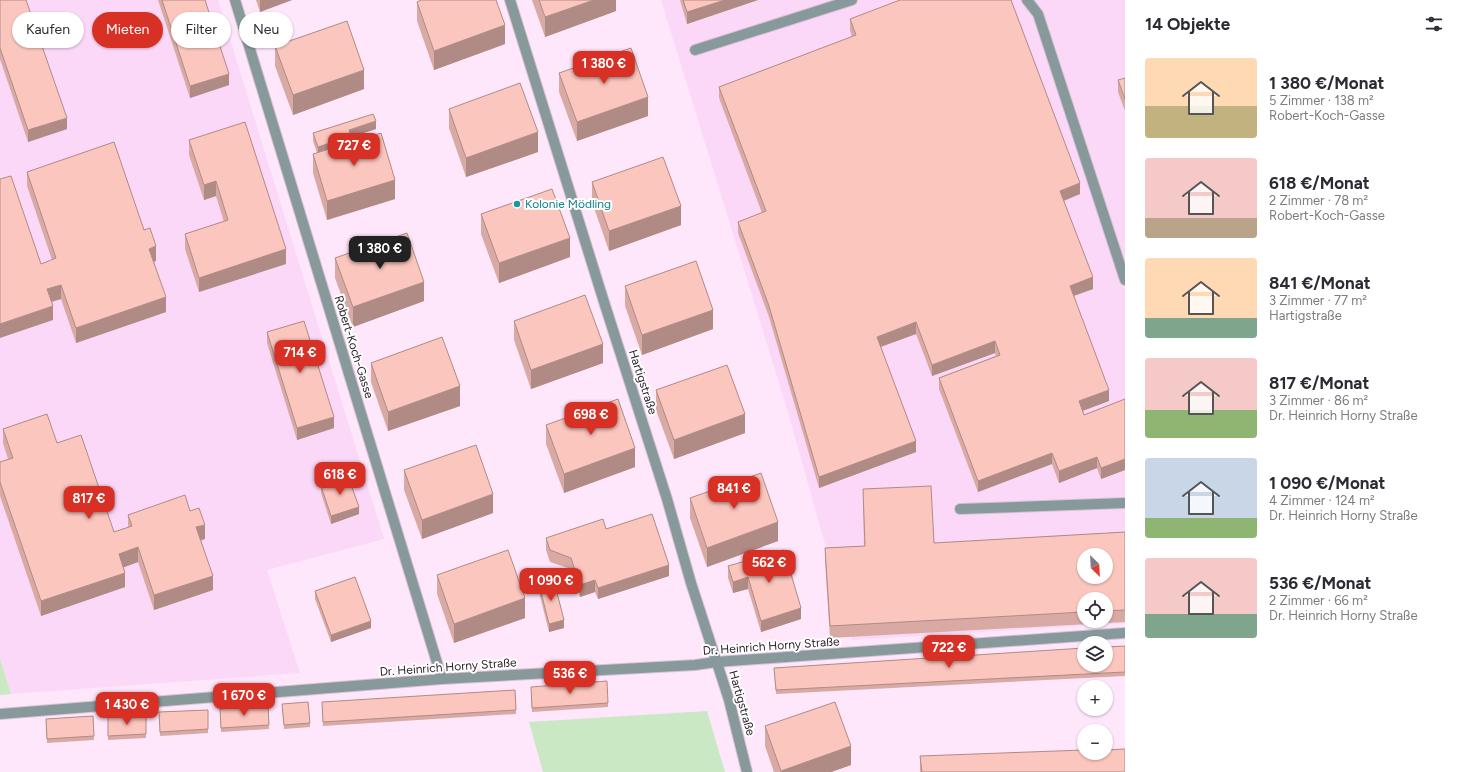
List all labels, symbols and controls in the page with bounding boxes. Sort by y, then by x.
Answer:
chip: Kaufen [12,12,84,48]
chip: Mieten [92,12,163,48]
chip: Filter [171,12,231,48]
chip: Neu [239,12,293,48]
icon: filters [1423,13,1445,35]
text: 14 Objekte [1145,14,1230,34]
pin: 1 380 € [567,51,641,85]
text: 1 380 € [582,56,626,71]
text: 1 380 €/Monat [1269,73,1384,93]
icon: home [1177,74,1225,122]
text: 5 Zimmer · 138 m² [1269,93,1374,108]
text: Robert-Koch-Gasse [1269,108,1385,123]
pin: 727 € [326,133,382,167]
text: 727 € [337,138,371,153]
text: 618 €/Monat [1269,173,1370,193]
icon: home [1177,174,1225,222]
text: 2 Zimmer · 78 m² [1269,193,1368,208]
place label: Kolonie Mödling [525,197,611,211]
marker: Kolonie Mödling [512,199,522,209]
text: Robert-Koch-Gasse [1269,208,1385,223]
pin: 1 380 € [343,236,417,270]
text: 1 380 € [358,241,402,256]
text: 841 €/Monat [1269,273,1371,293]
icon: home [1177,274,1225,322]
text: 3 Zimmer · 77 m² [1269,293,1367,308]
street label: Robert-Koch-Gasse [332,294,376,401]
text: Hartigstraße [1269,308,1342,323]
pin: 714 € [272,340,328,374]
text: 714 € [283,345,317,360]
street label: Hartigstraße [626,348,660,417]
text: 817 €/Monat [1269,373,1369,393]
icon: home [1177,374,1225,422]
text: 3 Zimmer · 86 m² [1269,393,1368,408]
pin: 698 € [563,402,619,436]
text: 698 € [573,407,609,422]
text: Dr. Heinrich Horny Straße [1269,408,1418,423]
pin: 618 € [312,462,368,496]
text: 618 € [323,467,357,482]
text: 1 090 €/Monat [1269,473,1385,493]
icon: home [1177,474,1225,522]
pin: 841 € [706,476,762,510]
text: 841 € [717,481,751,496]
pin: 817 € [61,486,117,520]
text: 817 € [73,491,105,506]
text: 4 Zimmer · 124 m² [1269,493,1375,508]
text: Dr. Heinrich Horny Straße [1269,508,1418,523]
north arrow [1077,548,1113,584]
map controls [1077,548,1113,760]
pin: 562 € [741,550,797,584]
text: 562 € [752,555,786,570]
pin: 1 090 € [514,568,588,602]
text: 1 090 € [528,573,574,588]
text: 536 €/Monat [1269,573,1371,593]
icon: home [1177,574,1225,622]
button: locate [1077,592,1113,628]
text: 2 Zimmer · 66 m² [1269,593,1368,608]
text: Dr. Heinrich Horny Straße [1269,608,1418,623]
street label: Dr. Heinrich Horny Straße [702,634,840,658]
pin: 722 € [921,635,977,669]
button: layers [1077,636,1113,672]
text: 722 € [932,640,966,655]
street label: Dr. Heinrich Horny Straße [379,655,517,679]
pin: 536 € [542,661,598,695]
text: 536 € [553,666,587,681]
street label: Hartigstraße [726,669,758,738]
button: + [1077,680,1113,716]
pin: 1 670 € [207,683,281,717]
text: 1 670 € [222,688,266,703]
pin: 1 430 € [90,692,164,726]
text: 1 430 € [105,697,149,712]
button: − [1077,724,1113,760]

